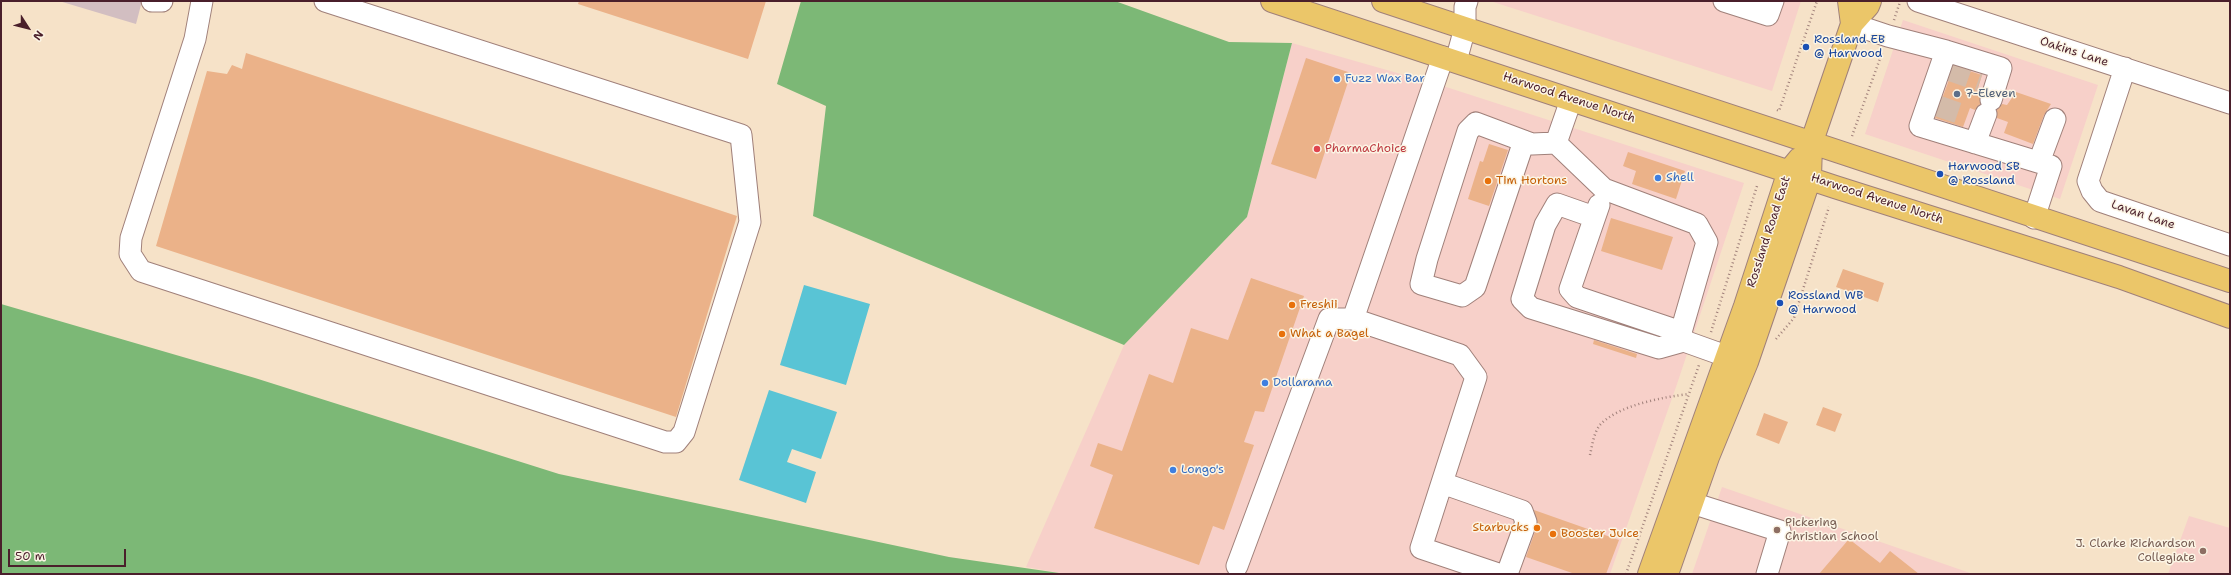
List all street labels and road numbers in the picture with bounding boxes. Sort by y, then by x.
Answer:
street label: Oakins Lane [2038,34,2110,70]
street label: Harwood Avenue North [1501,70,1637,126]
street label: Harwood Avenue North [1809,171,1945,227]
street label: Rossland Road East [1744,174,1794,290]
street label: Lavan Lane [2109,197,2177,233]

